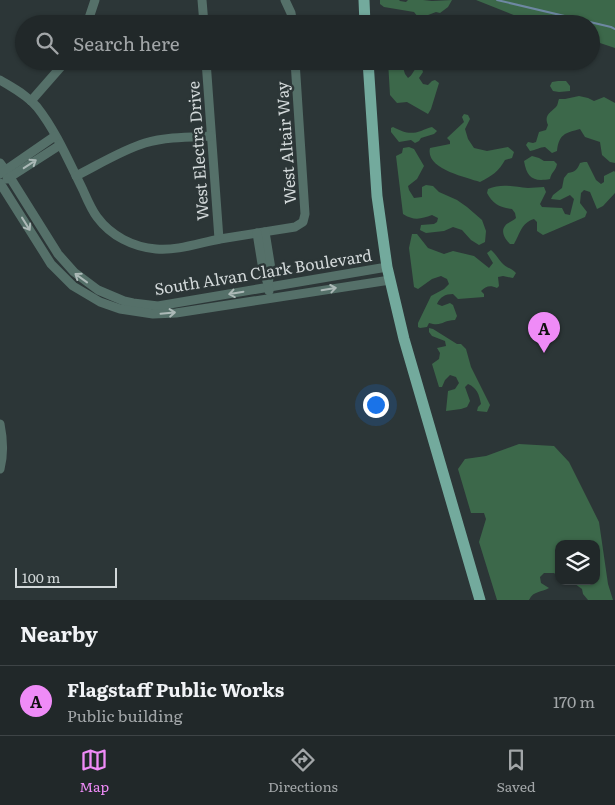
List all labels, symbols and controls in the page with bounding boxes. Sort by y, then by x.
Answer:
search box [15,15,600,70]
icon: search [33,29,61,57]
text: Search here [73,29,180,57]
street label: West Electra Drive [180,80,214,222]
street label: West Altair Way [269,80,301,205]
one-way arrow [23,159,37,170]
one-way arrow [21,216,31,230]
street label: South Alvan Clark Boulevard [152,242,374,300]
one-way arrow [75,272,88,283]
one-way arrow [321,284,337,294]
one-way arrow [228,288,244,298]
one-way arrow [160,308,176,318]
pin: A [528,312,560,353]
your location [363,392,389,418]
map controls [555,540,600,585]
button: layers [555,540,600,585]
scale bar [15,565,118,588]
text: 100 m [22,567,60,587]
text: Nearby [20,617,98,648]
text: Flagstaff Public Works [67,675,284,703]
text: A [30,689,42,713]
text: 170 m [553,689,595,713]
text: Public building [67,703,183,727]
tab: Map [79,746,109,796]
tab: Directions [268,746,338,796]
tab: Saved [497,746,536,796]

